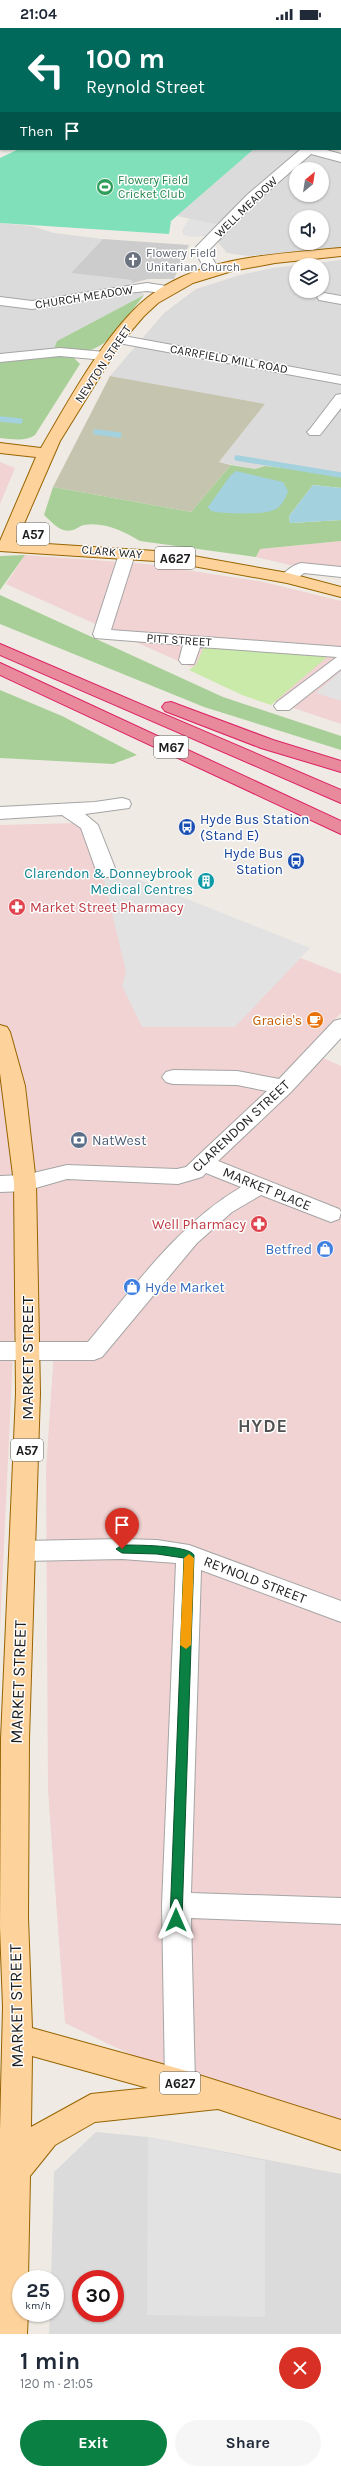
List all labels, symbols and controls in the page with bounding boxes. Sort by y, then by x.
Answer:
text: 21:04 [20,5,57,23]
text: 100 m [86,42,165,75]
icon: left [20,44,72,96]
text: Reynold Street [86,76,205,98]
icon: arrive [61,120,83,142]
text: Then [20,122,53,140]
north arrow [289,162,329,202]
map controls [289,162,329,298]
place label: Flowery Field Cricket Club [118,173,188,201]
street label: WELL MEADOW [212,173,280,240]
sports icon: Flowery Field Cricket Club [95,177,115,197]
button: sound [289,210,329,250]
place label: Flowery Field Unitarian Church [146,246,240,274]
church icon: Flowery Field Unitarian Church [123,250,143,270]
button: layers [289,258,329,298]
street label: CHURCH MEADOW [34,282,134,312]
street label: NEWTON STREET [72,323,134,405]
street label: CARRFIELD MILL ROAD [169,342,289,376]
road number: A57 [17,523,49,545]
street label: CLARK WAY [81,542,143,562]
road number: A627 [155,547,195,569]
street label: PITT STREET [146,631,212,649]
road number: M67 [154,736,188,758]
place label: Hyde Bus Station (Stand E) [200,811,310,844]
bus stop icon: Hyde Bus Station (Stand E) [177,817,197,837]
place label: Hyde Bus Station [224,845,283,878]
bus stop icon: Hyde Bus Station [286,851,306,871]
place label: Clarendon & Donneybrook Medical Centres [24,865,193,898]
building icon: Clarendon & Donneybrook Medical Centres [196,871,216,891]
pharmacy icon: Market Street Pharmacy [7,897,27,917]
place label: Market Street Pharmacy [30,899,184,916]
cafe icon: Gracie's [305,1010,325,1030]
place label: Gracie's [252,1012,302,1029]
street label: CLARENDON STREET [189,1076,293,1176]
bank icon: NatWest [69,1130,89,1150]
place label: NatWest [92,1132,146,1149]
street label: MARKET PLACE [220,1164,314,1214]
pharmacy icon: Well Pharmacy [249,1214,269,1234]
place label: Well Pharmacy [152,1216,246,1233]
shop icon: Betfred [315,1239,335,1259]
place label: Betfred [266,1241,312,1258]
shop icon: Hyde Market [122,1277,142,1297]
place label: Hyde Market [145,1279,225,1296]
street label: MARKET STREET [17,1296,37,1420]
district label: HYDE [238,1415,288,1437]
road number: A57 [11,1439,43,1461]
pin [105,1508,139,1549]
icon: arrive [111,1514,133,1536]
street label: REYNOLD STREET [201,1553,309,1607]
street label: MARKET STREET [6,1619,30,1744]
position arrow [155,1899,197,1941]
street label: MARKET STREET [5,1943,27,2068]
road number: A627 [160,2072,200,2094]
speed limit sign: 30 [72,2270,124,2322]
text: 25 [26,2279,50,2302]
text: km/h [25,2300,51,2312]
text: 1 min [20,2347,80,2375]
button: close [279,2347,321,2389]
text: 120 m · 21:05 [20,2376,93,2391]
button: Exit [20,2420,167,2466]
button: Share [175,2420,321,2466]

